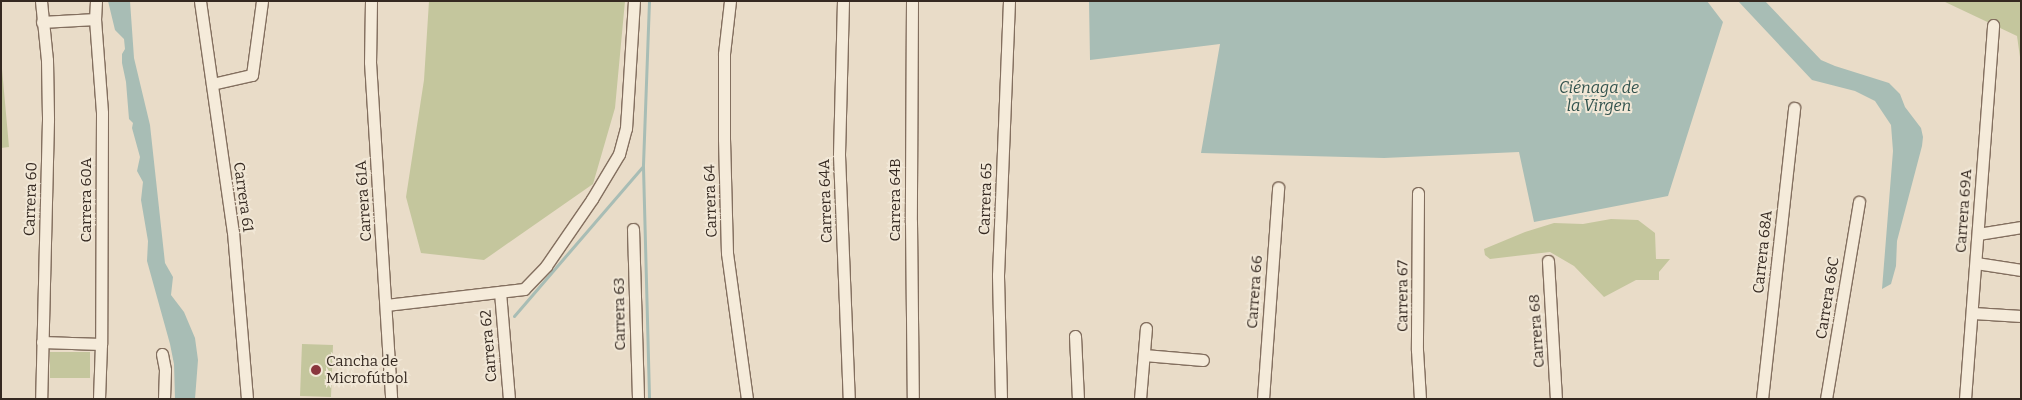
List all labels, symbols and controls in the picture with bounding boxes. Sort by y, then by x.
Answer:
water label: Ciénaga de la Virgen [1559,78,1639,116]
street label: Carrera 60A [78,158,96,242]
street label: Carrera 64B [887,158,905,242]
street label: Carrera 64A [816,159,836,243]
street label: Carrera 61A [352,160,376,242]
street label: Carrera 61 [229,161,257,233]
street label: Carrera 60 [21,162,41,236]
street label: Carrera 65 [976,163,996,235]
street label: Carrera 64 [701,164,721,238]
street label: Carrera 69A [1952,168,1976,254]
street label: Carrera 68A [1750,209,1776,295]
street label: Carrera 66 [1243,255,1267,329]
street label: Carrera 68C [1813,256,1843,340]
street label: Carrera 67 [1394,260,1412,332]
street label: Carrera 63 [610,277,630,351]
street label: Carrera 68 [1525,294,1549,368]
street label: Carrera 62 [477,309,501,383]
place label: Cancha de Microfútbol [326,352,408,387]
marker: Cancha de Microfútbol [310,364,322,376]

